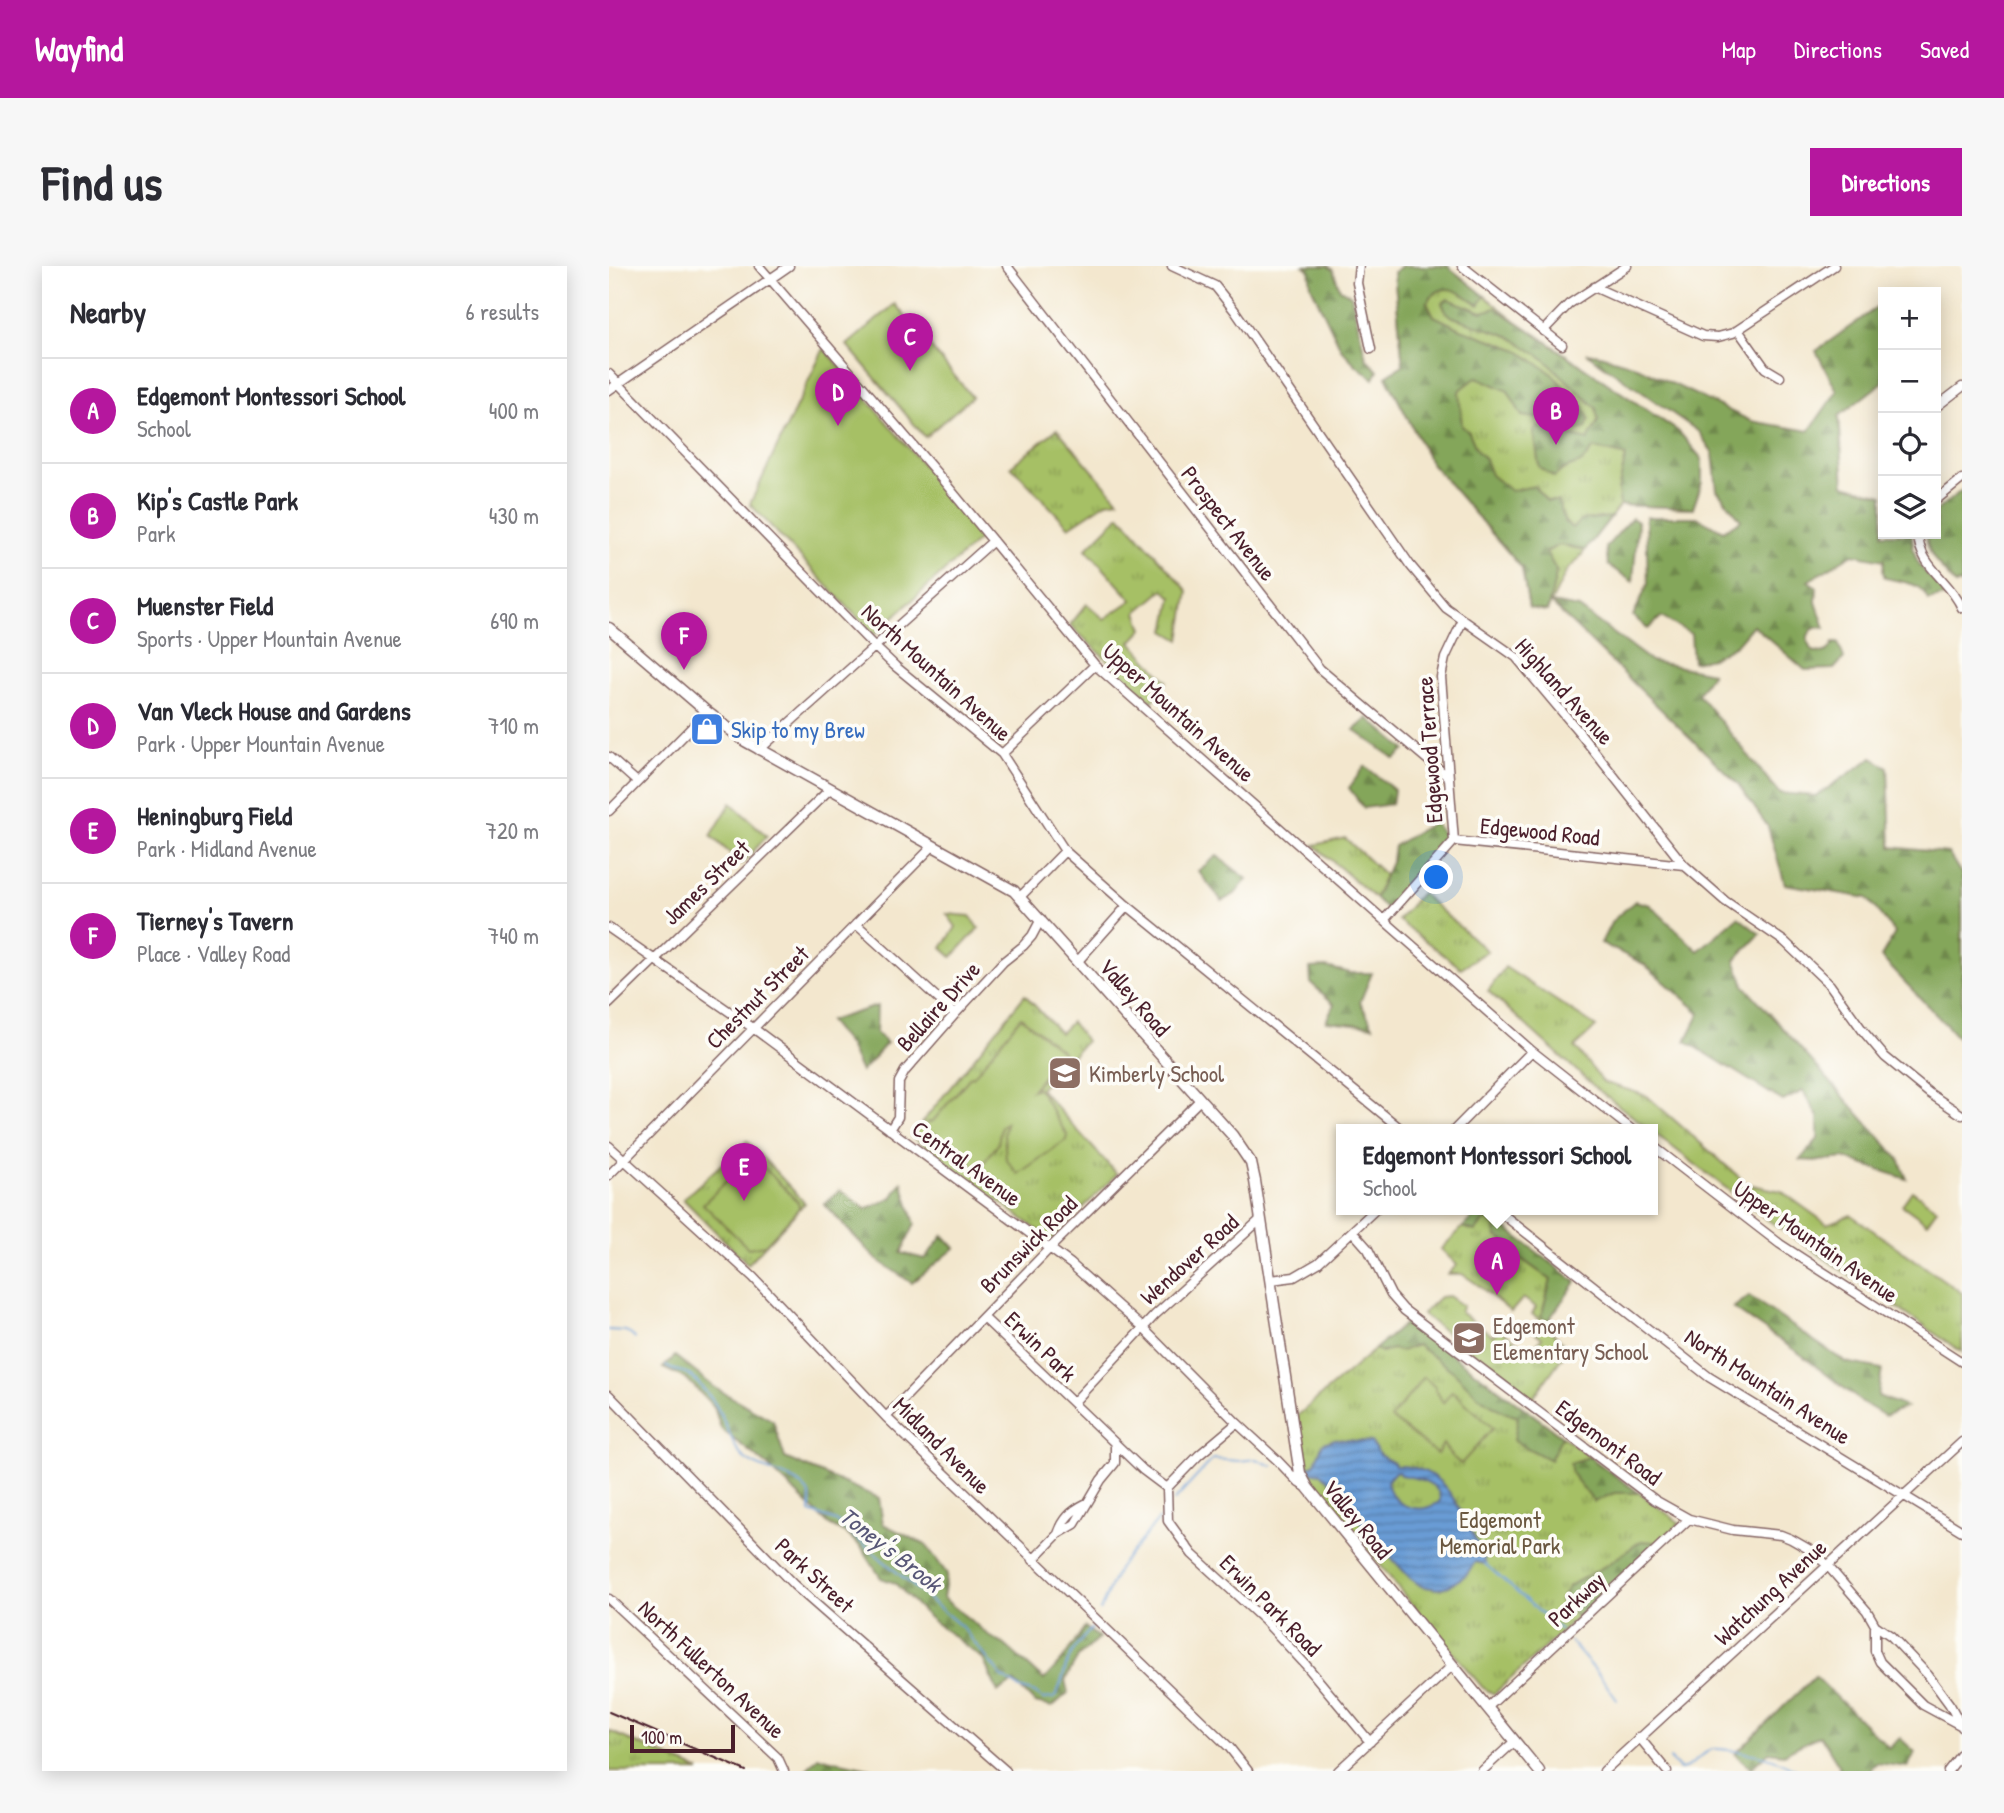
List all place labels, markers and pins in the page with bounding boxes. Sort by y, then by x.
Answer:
pin: C [887,313,933,371]
pin: D [815,368,861,426]
pin: B [1533,387,1579,445]
pin: F [661,612,707,670]
shop icon: Skip to my Brew [688,710,726,748]
place label: Skip to my Brew [731,714,865,745]
school or university icon: Kimberly School [1046,1054,1084,1092]
place label: Kimberly School [1089,1058,1225,1089]
pin: E [721,1143,767,1201]
pin: A [1474,1237,1520,1295]
place label: Edgemont Elementary School [1493,1310,1649,1367]
school or university icon: Edgemont Elementary School [1450,1319,1488,1357]

